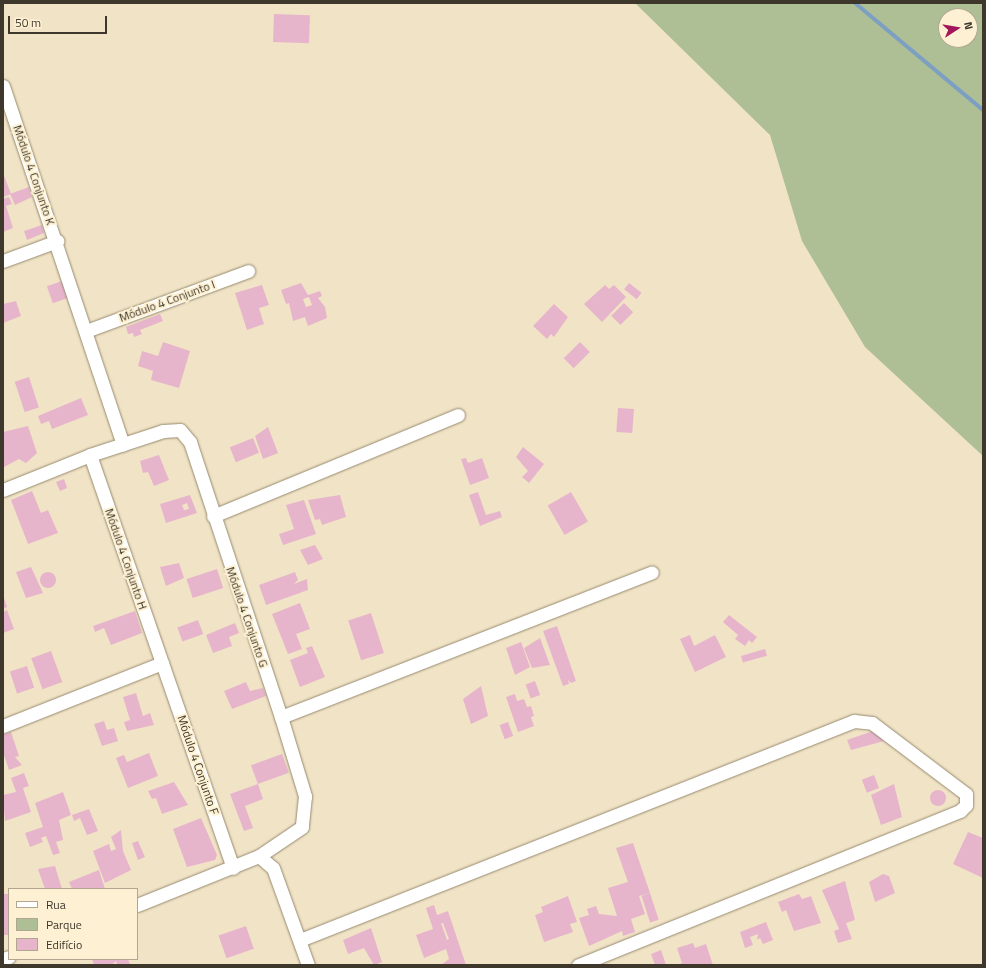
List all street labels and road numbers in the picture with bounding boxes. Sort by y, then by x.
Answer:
street label: Módulo 4 Conjunto K [10,123,58,227]
street label: Módulo 4 Conjunto I [117,277,217,325]
street label: Módulo 4 Conjunto H [102,507,150,611]
street label: Módulo 4 Conjunto G [223,565,271,669]
street label: Módulo 4 Conjunto F [174,713,222,817]

